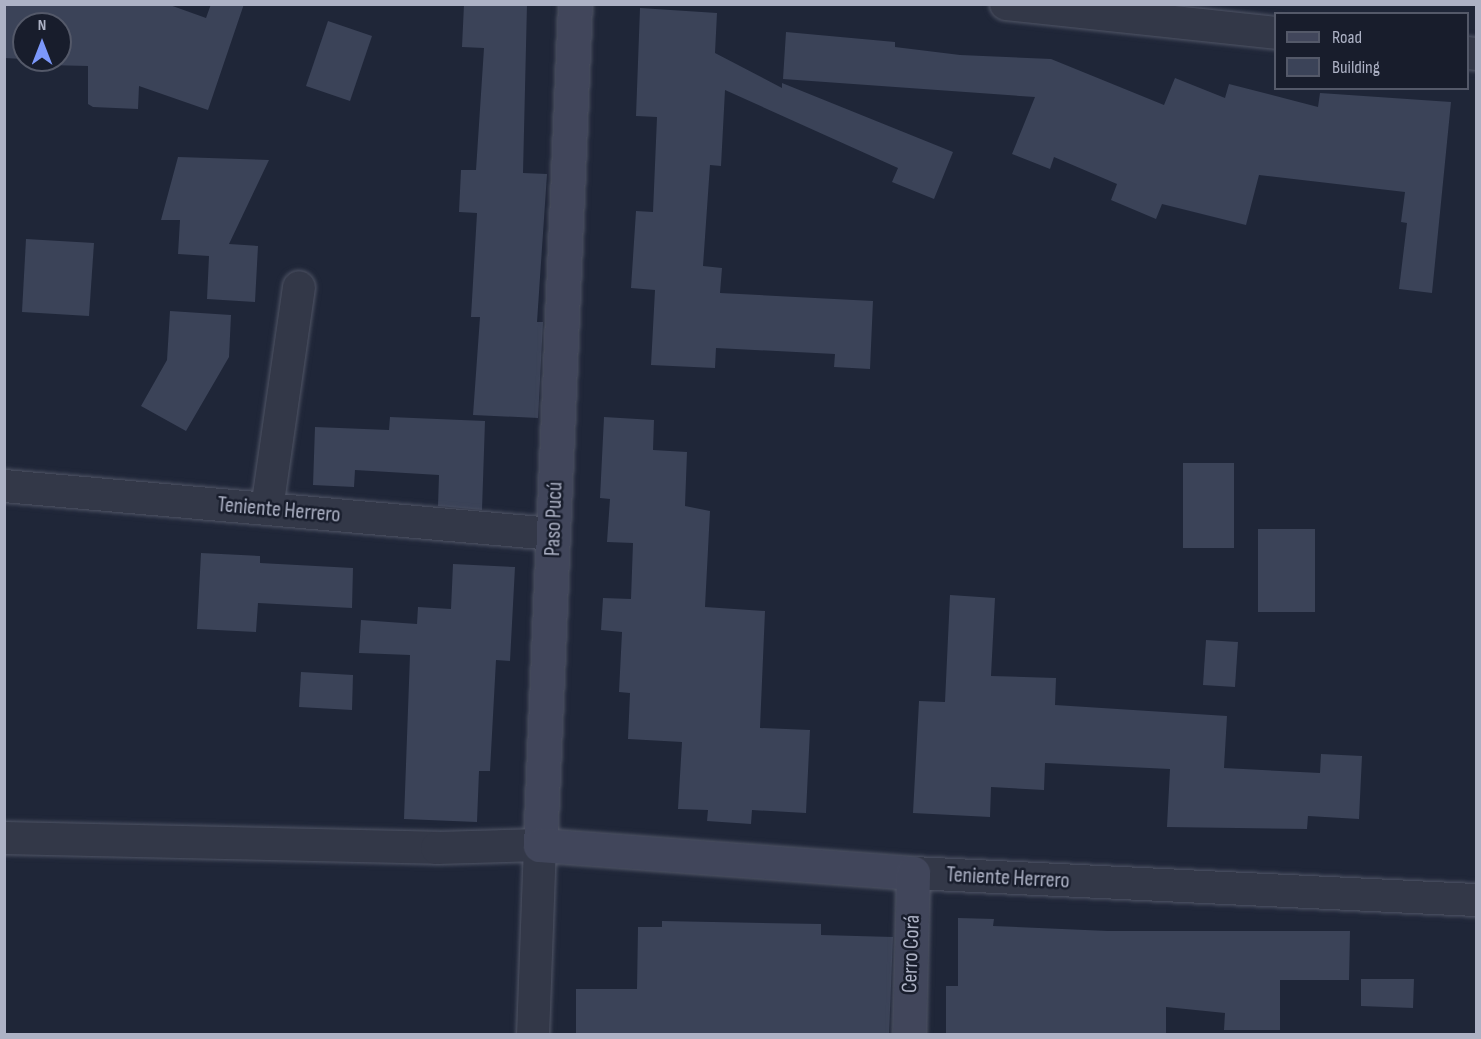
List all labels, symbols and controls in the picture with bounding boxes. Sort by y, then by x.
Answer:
north arrow [12,12,72,72]
legend [1274,12,1469,90]
text: N [38,16,46,35]
text: Road [1332,27,1362,48]
text: Building [1332,57,1380,78]
street label: Paso Pucú [540,481,568,557]
street label: Teniente Herrero [216,491,342,529]
street label: Teniente Herrero [946,862,1070,894]
street label: Cerro Corá [896,914,926,994]

